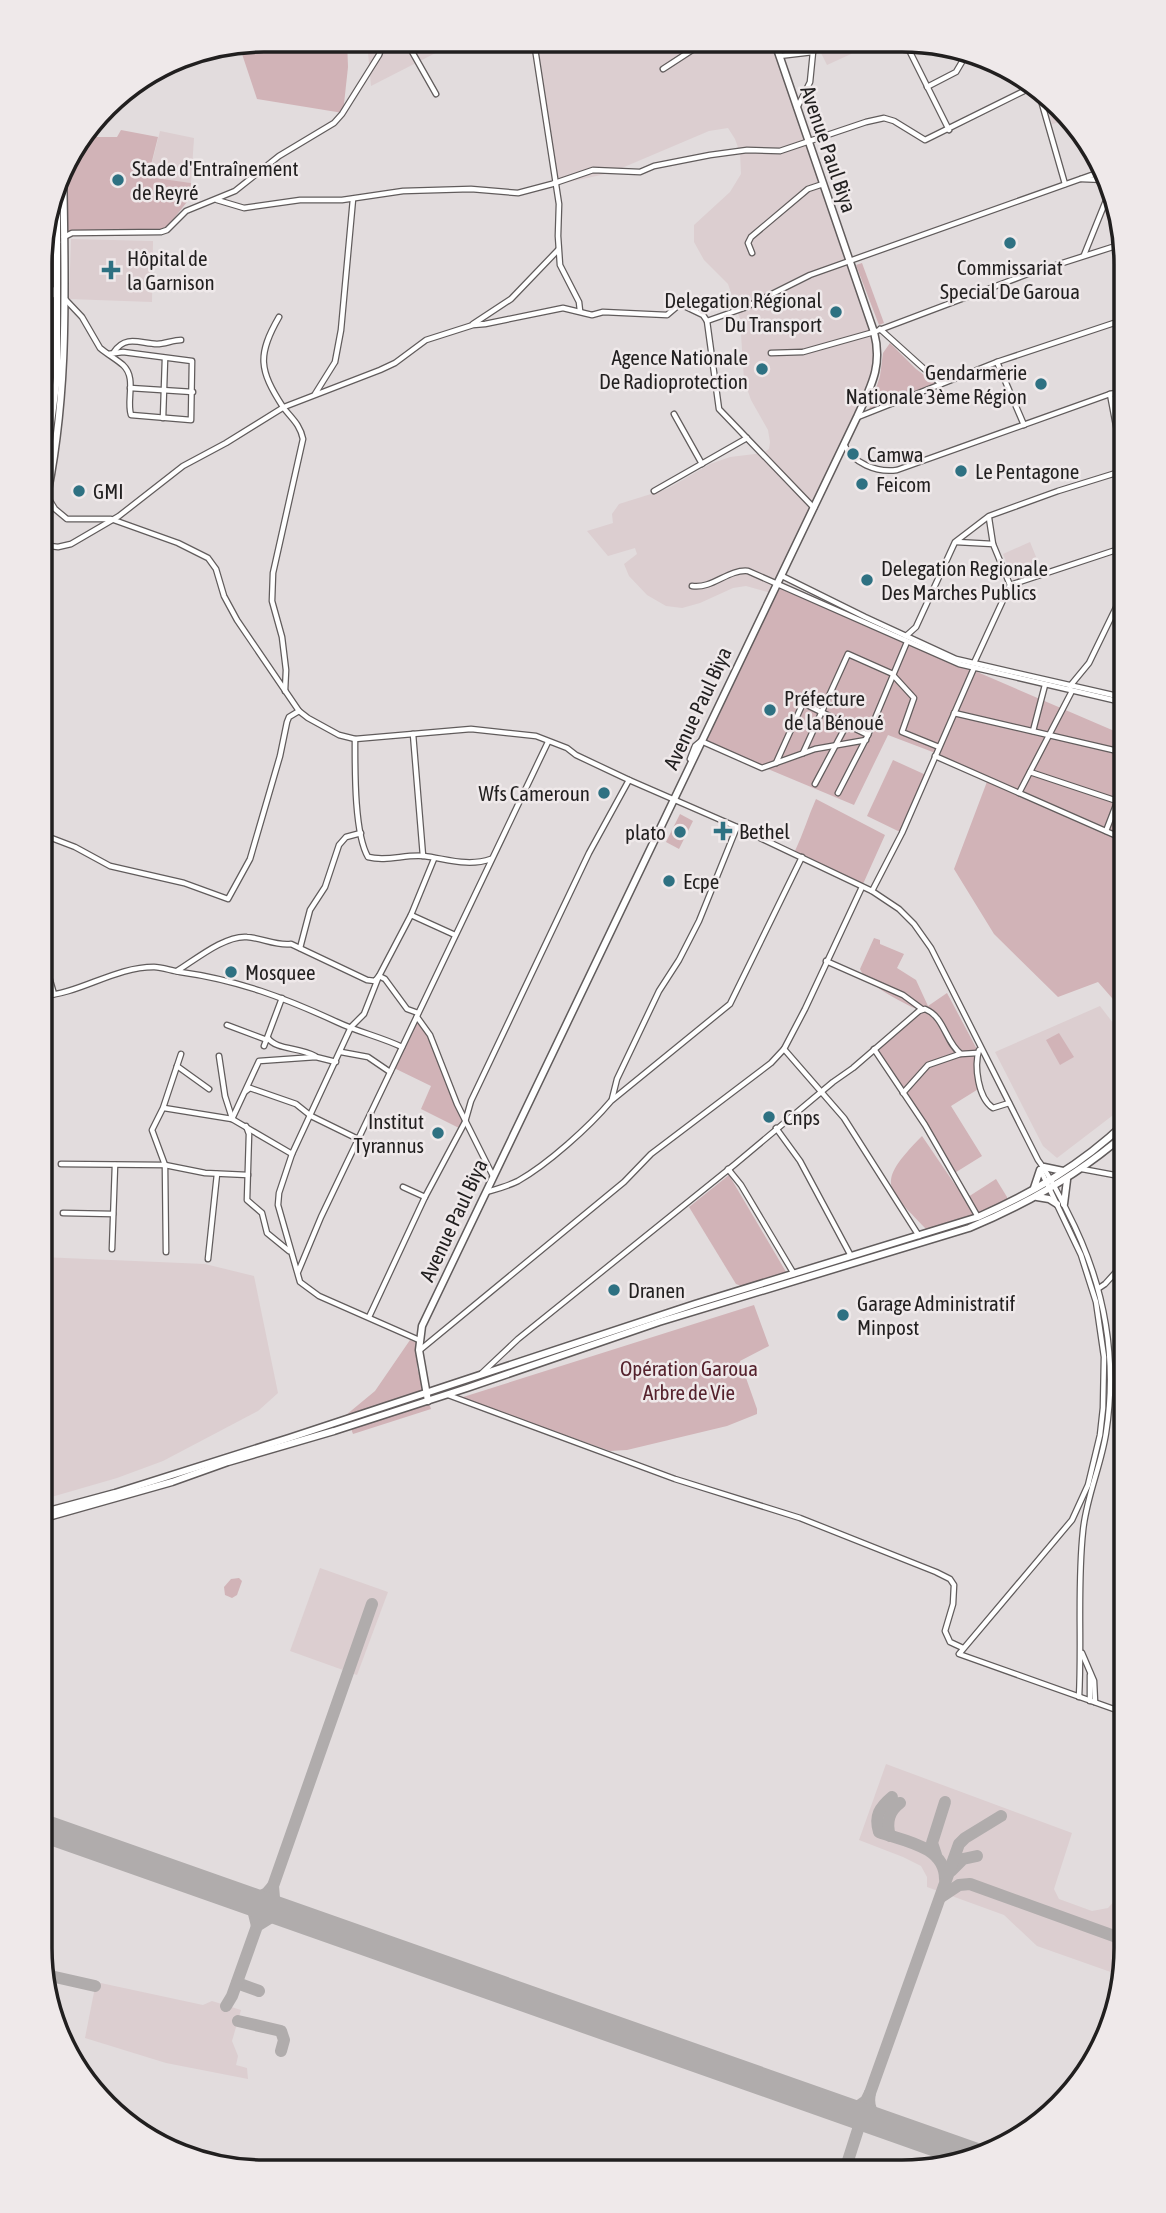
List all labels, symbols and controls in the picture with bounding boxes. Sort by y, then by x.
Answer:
street label: Avenue Paul Biya [796,83,862,215]
place label: Stade d'Entraînement de Reyré [132,156,299,204]
marker: Stade d'Entraînement de Reyré [110,172,126,188]
marker: Commissariat Special De Garoua [1002,235,1018,251]
place label: Hôpital de la Garnison [127,246,215,294]
place label: Commissariat Special De Garoua [940,255,1080,303]
marker: Hôpital de la Garnison [101,260,121,280]
place label: Delegation Régional Du Transport [664,288,822,336]
marker: Delegation Régional Du Transport [828,304,844,320]
place label: Agence Nationale De Radioprotection [599,345,748,393]
place label: Gendarmerie Nationale 3ème Région [845,360,1027,408]
marker: Agence Nationale De Radioprotection [754,361,770,377]
marker: Gendarmerie Nationale 3ème Région [1033,376,1049,392]
place label: Camwa [867,442,923,466]
marker: Camwa [845,446,861,462]
place label: Le Pentagone [975,459,1079,483]
marker: Le Pentagone [953,463,969,479]
place label: Feicom [876,472,931,496]
marker: Feicom [854,476,870,492]
place label: GMI [93,479,124,503]
marker: GMI [71,483,87,499]
place label: Delegation Regionale Des Marches Publics [881,556,1048,604]
marker: Delegation Regionale Des Marches Publics [859,572,875,588]
street label: Avenue Paul Biya [658,643,736,773]
place label: Préfecture de la Bénoué [784,686,884,734]
marker: Préfecture de la Bénoué [762,702,778,718]
place label: Wfs Cameroun [478,781,590,805]
marker: Wfs Cameroun [596,785,612,801]
place label: Bethel [739,819,790,843]
place label: plato [625,820,666,844]
marker: Bethel [713,821,733,841]
marker: plato [672,824,688,840]
place label: Ecpe [683,869,719,893]
marker: Ecpe [661,873,677,889]
place label: Mosquee [245,960,315,984]
marker: Mosquee [223,964,239,980]
place label: Cnps [783,1105,820,1129]
place label: Institut Tyrannus [354,1109,424,1157]
marker: Cnps [761,1109,777,1125]
marker: Institut Tyrannus [430,1125,446,1141]
street label: Avenue Paul Biya [414,1155,492,1285]
place label: Dranen [628,1278,685,1302]
marker: Dranen [606,1282,622,1298]
place label: Garage Administratif Minpost [857,1291,1016,1339]
marker: Garage Administratif Minpost [835,1307,851,1323]
park label: Opération Garoua Arbre de Vie [620,1356,758,1404]

